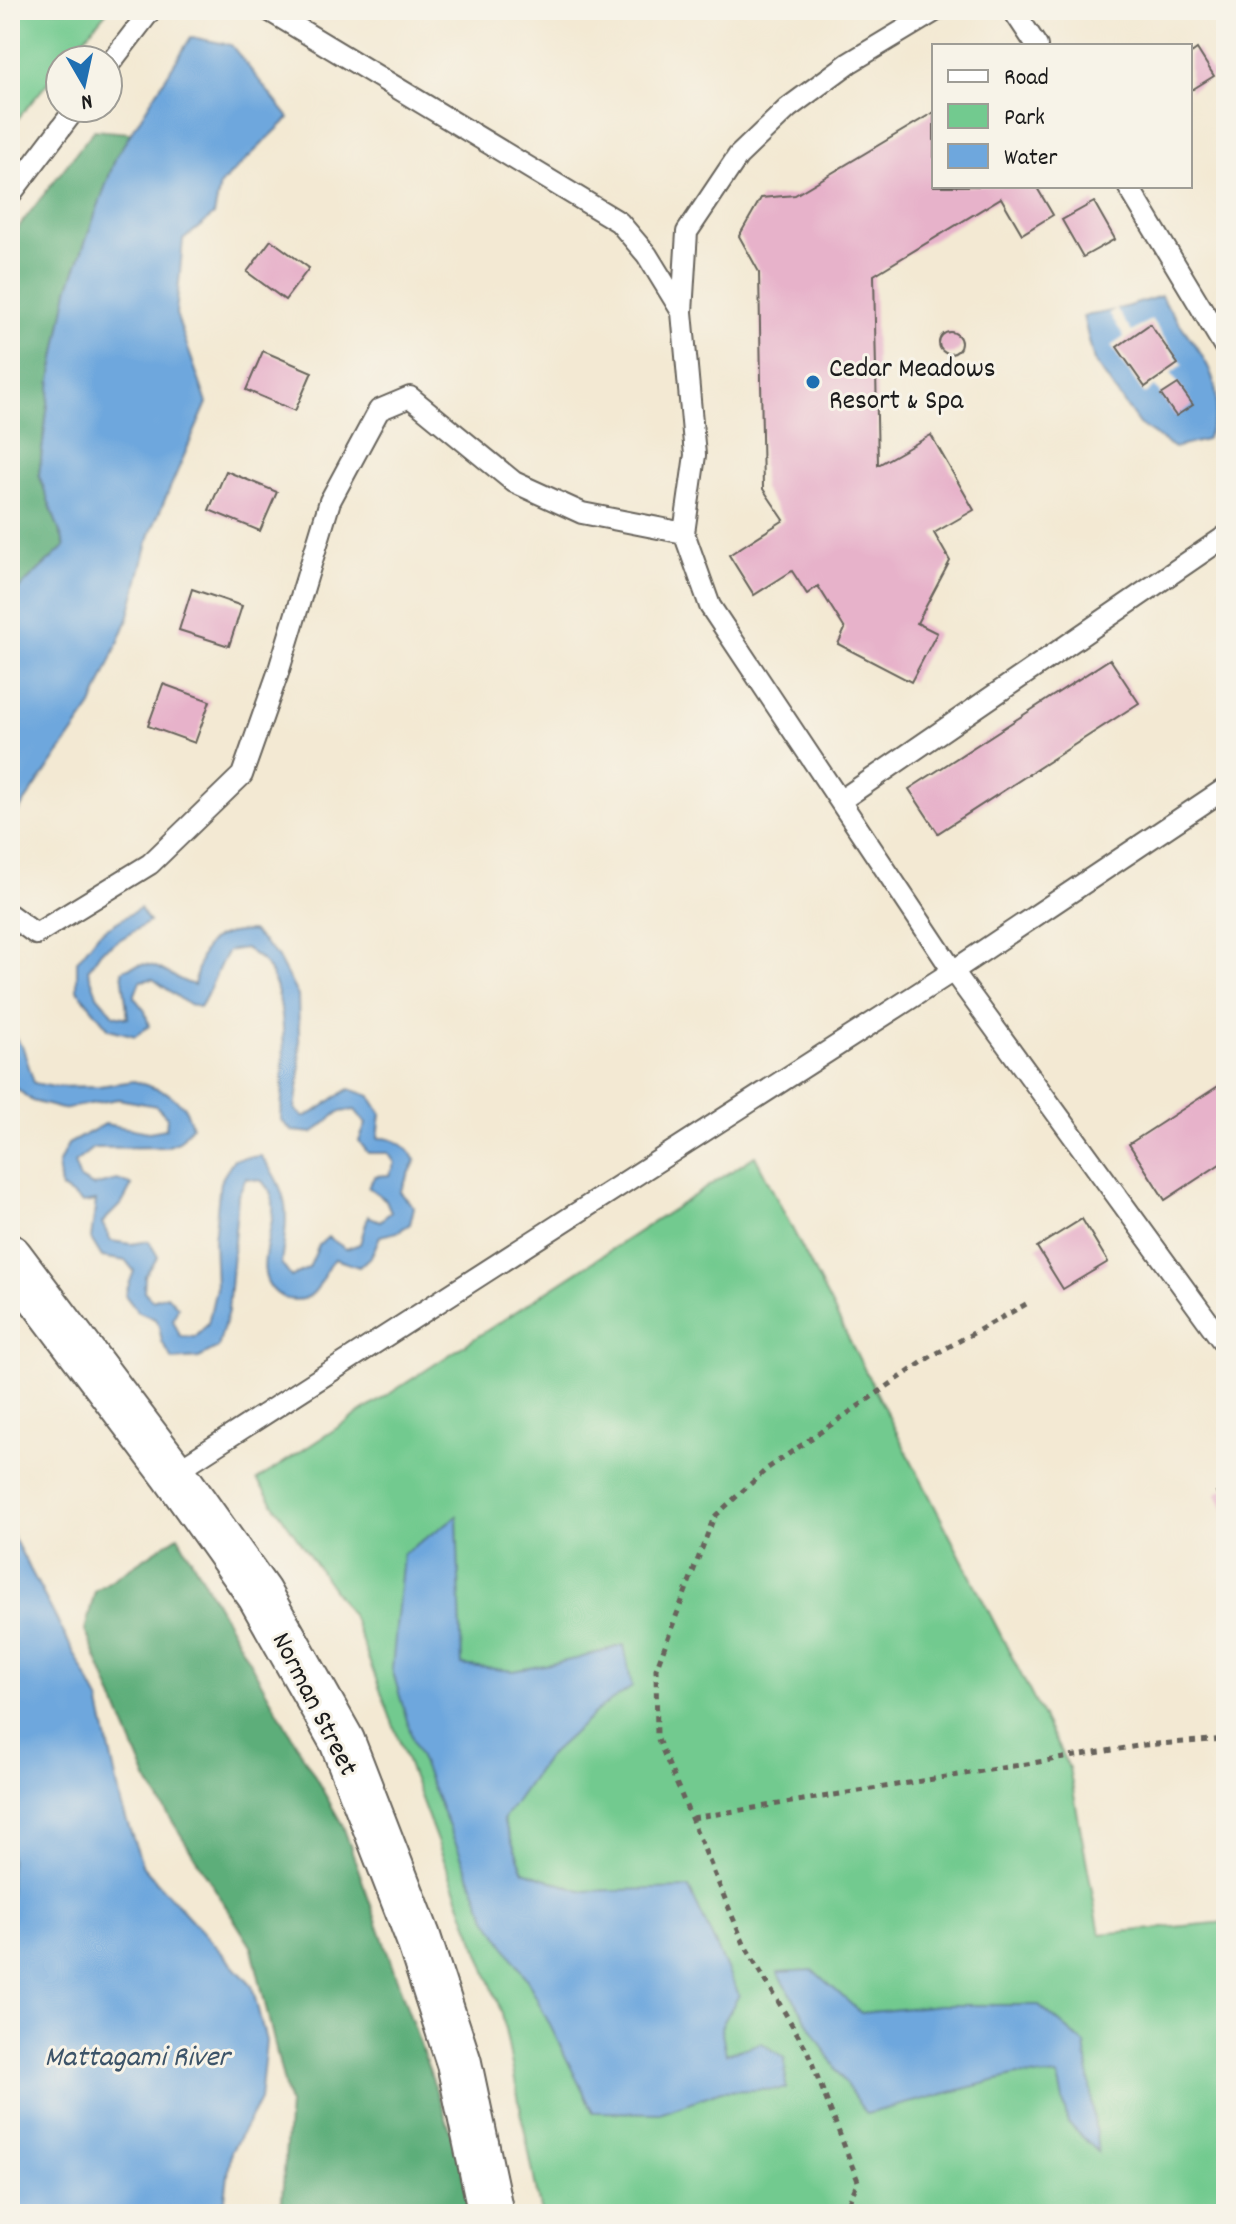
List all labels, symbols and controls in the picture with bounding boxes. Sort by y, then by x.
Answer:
north arrow [44,44,124,124]
legend [932,44,1192,188]
text: Road [1004,62,1049,96]
text: N [79,84,94,116]
text: Park [1004,102,1045,136]
text: Water [1004,142,1057,176]
place label: Cedar Meadows Resort & Spa [829,351,996,423]
marker: Cedar Meadows Resort & Spa [804,373,822,391]
street label: Norman Street [259,1626,366,1784]
water label: Mattagami River [45,2038,232,2081]

